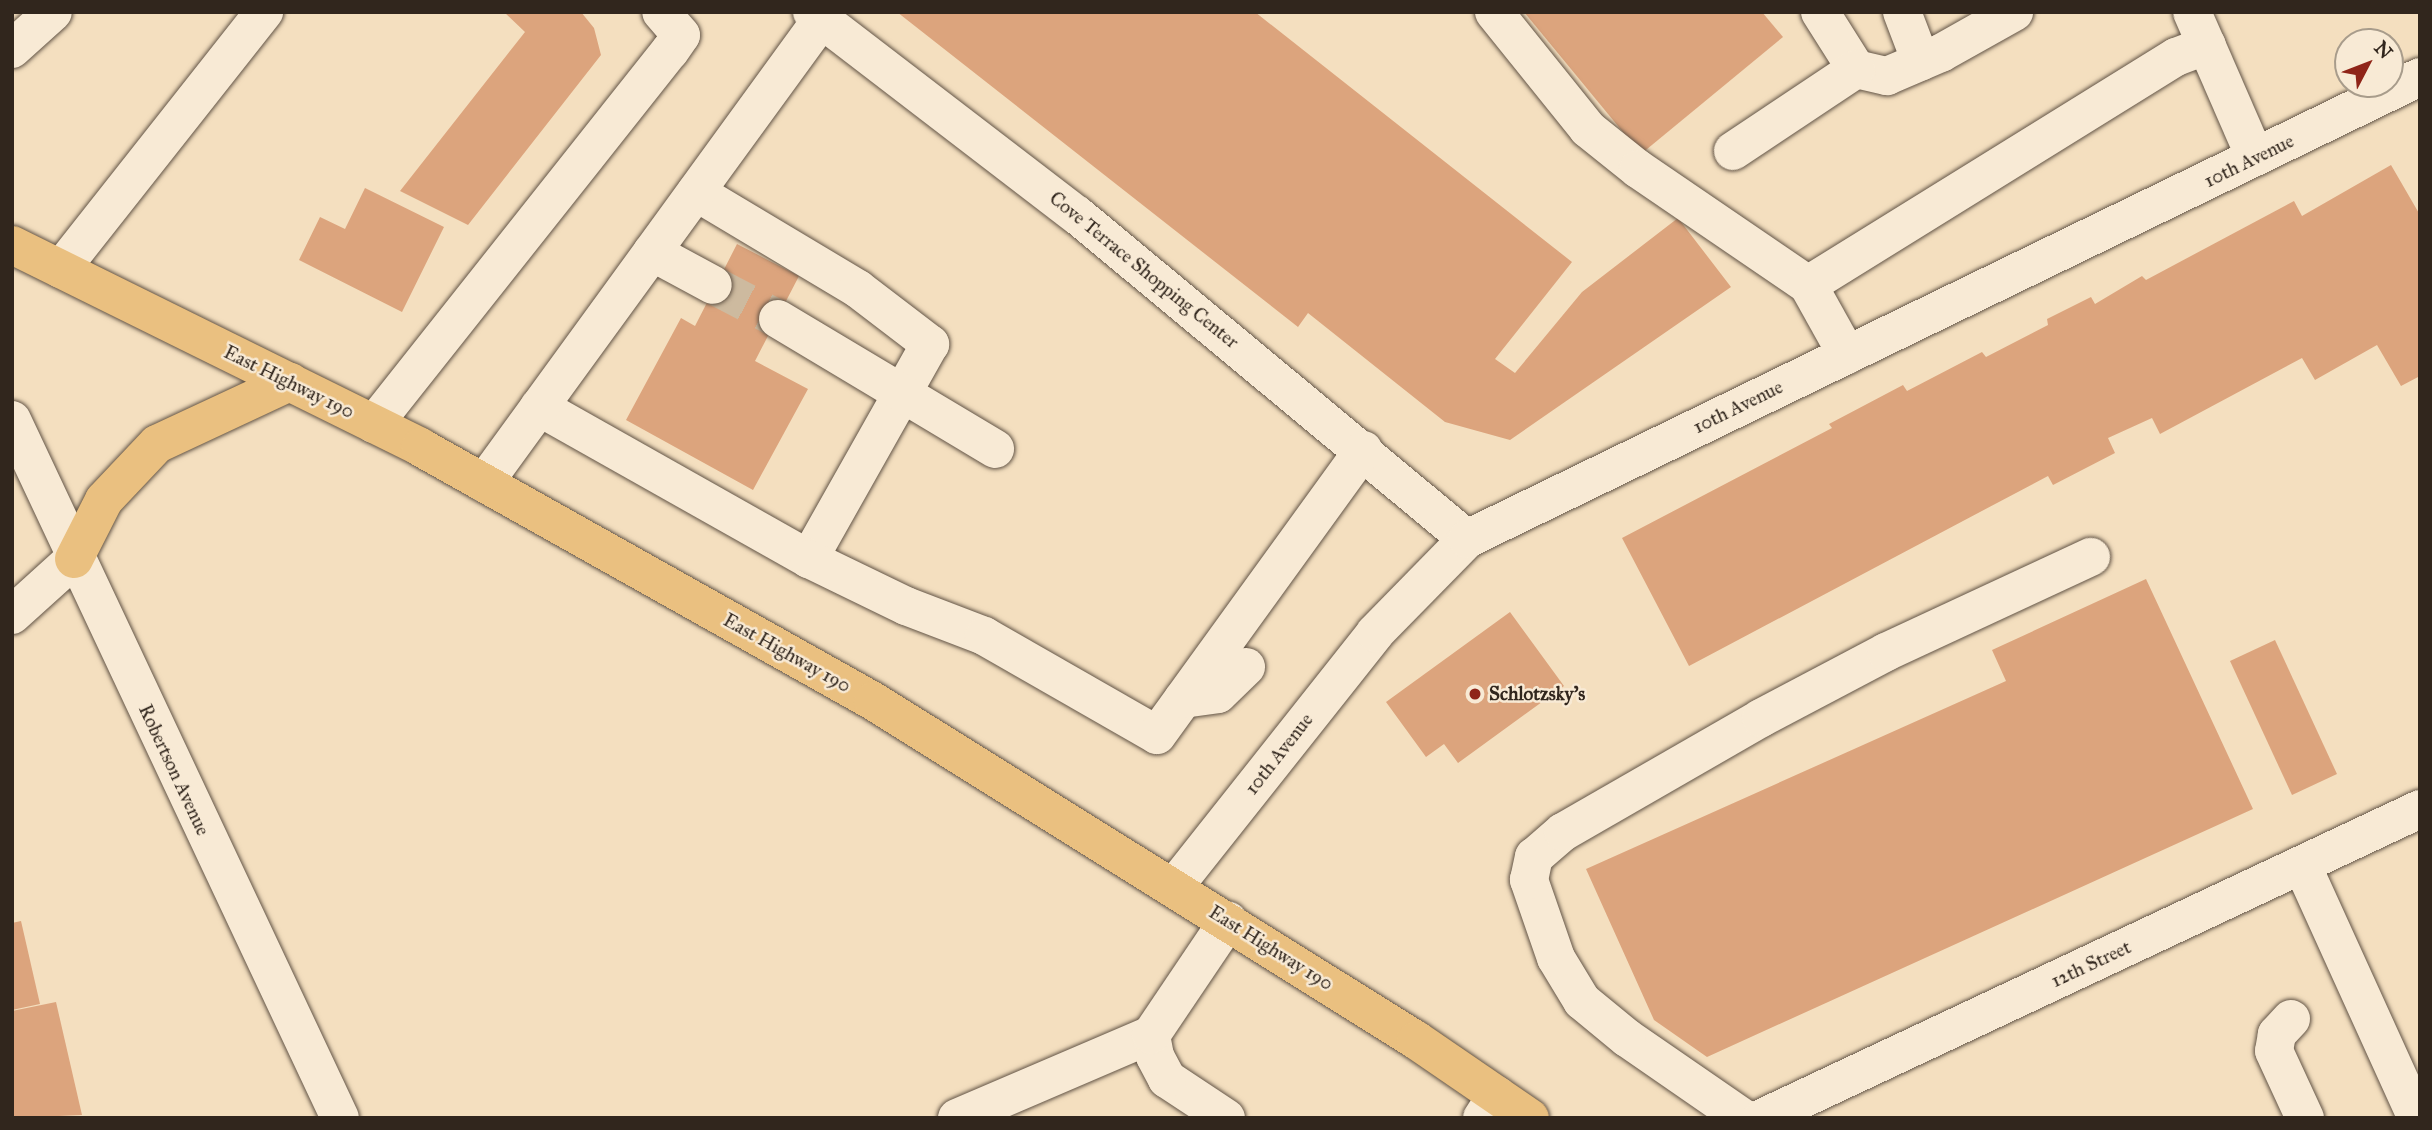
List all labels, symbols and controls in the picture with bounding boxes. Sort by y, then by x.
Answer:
north arrow [2334,28,2404,98]
text: N [2370,36,2397,64]
street label: 10th Avenue [2200,130,2298,192]
street label: Cove Terrace Shopping Center [1045,187,1243,353]
street label: East Highway 190 [220,341,358,423]
street label: 10th Avenue [1689,376,1787,438]
street label: East Highway 190 [719,609,855,697]
place label: Schlotzsky's [1489,683,1585,705]
marker: Schlotzsky's [1467,686,1483,702]
street label: Robertson Avenue [134,701,214,839]
street label: 10th Avenue [1240,709,1318,799]
street label: East Highway 190 [1205,901,1337,995]
street label: 12th Street [2047,936,2135,992]

